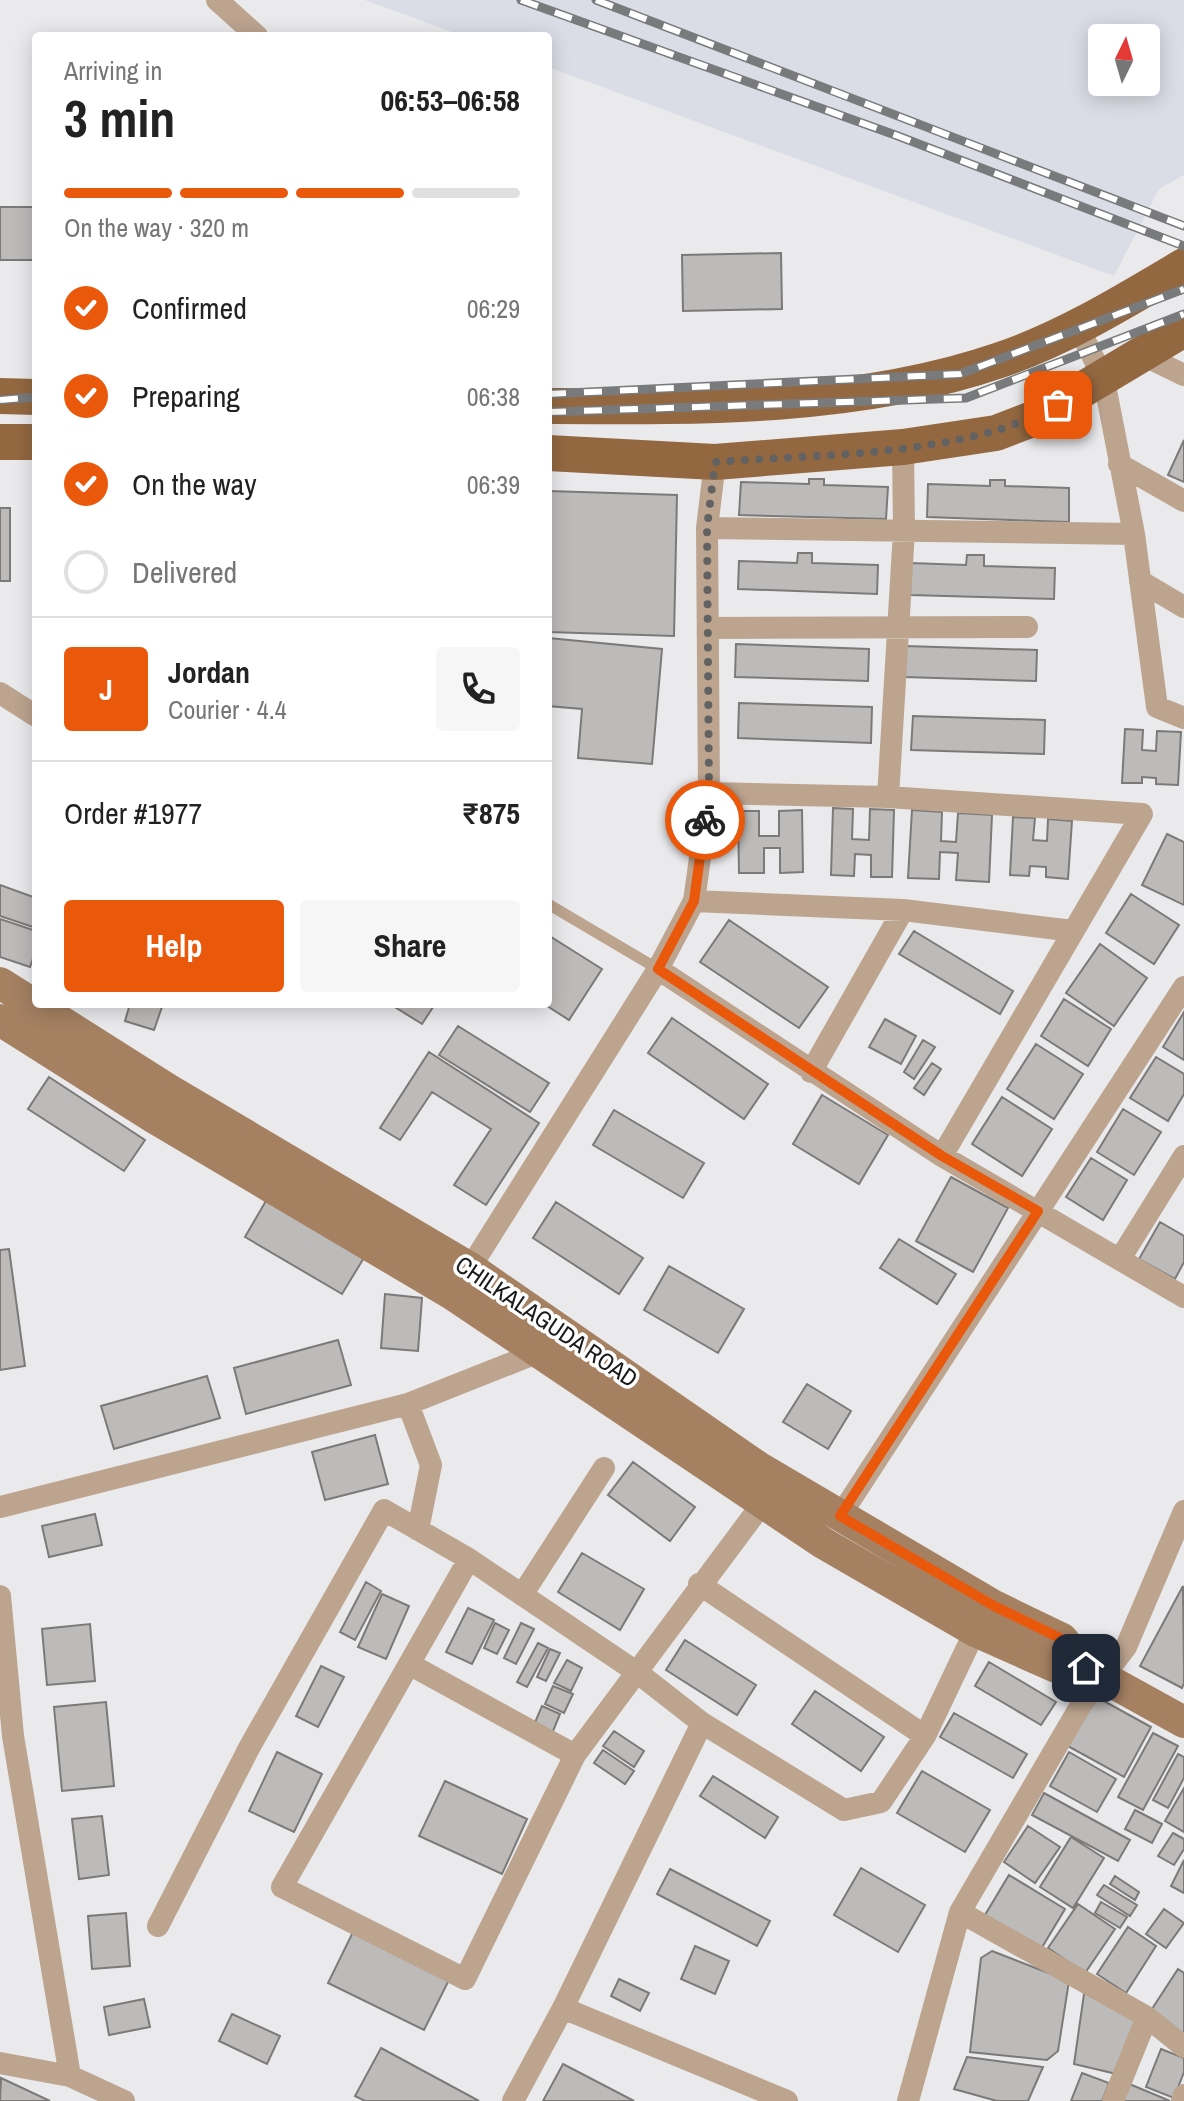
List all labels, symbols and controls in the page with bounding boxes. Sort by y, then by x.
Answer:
north arrow [1088,24,1160,96]
map controls [1088,24,1160,96]
text: Arriving in [64,53,162,88]
text: 06:53–06:58 [381,80,520,120]
text: 3 min [64,83,175,153]
text: On the way · 320 m [64,210,249,245]
icon: check [64,286,108,330]
text: Confirmed [132,288,247,328]
text: 06:29 [467,291,520,326]
pin [1024,371,1092,439]
icon: check [64,374,108,418]
text: Preparing [132,376,240,416]
text: 06:38 [467,379,520,414]
icon: bag [1036,383,1080,427]
icon: check [64,462,108,506]
text: On the way [132,464,256,504]
text: 06:39 [467,467,520,502]
text: Delivered [132,552,237,592]
button: phone [436,647,520,731]
text: Jordan [168,652,250,692]
text: J [99,669,113,709]
text: Courier · 4.4 [168,692,287,727]
courier [665,780,745,860]
text: Order #1977 [64,793,202,833]
text: ₹875 [462,793,520,833]
icon: bike [683,798,727,842]
button: Help [64,900,284,992]
button: Share [300,900,520,992]
street label: CHILKALAGUDA ROAD [450,1248,644,1394]
pin [1052,1634,1120,1702]
icon: home [1064,1646,1108,1690]

